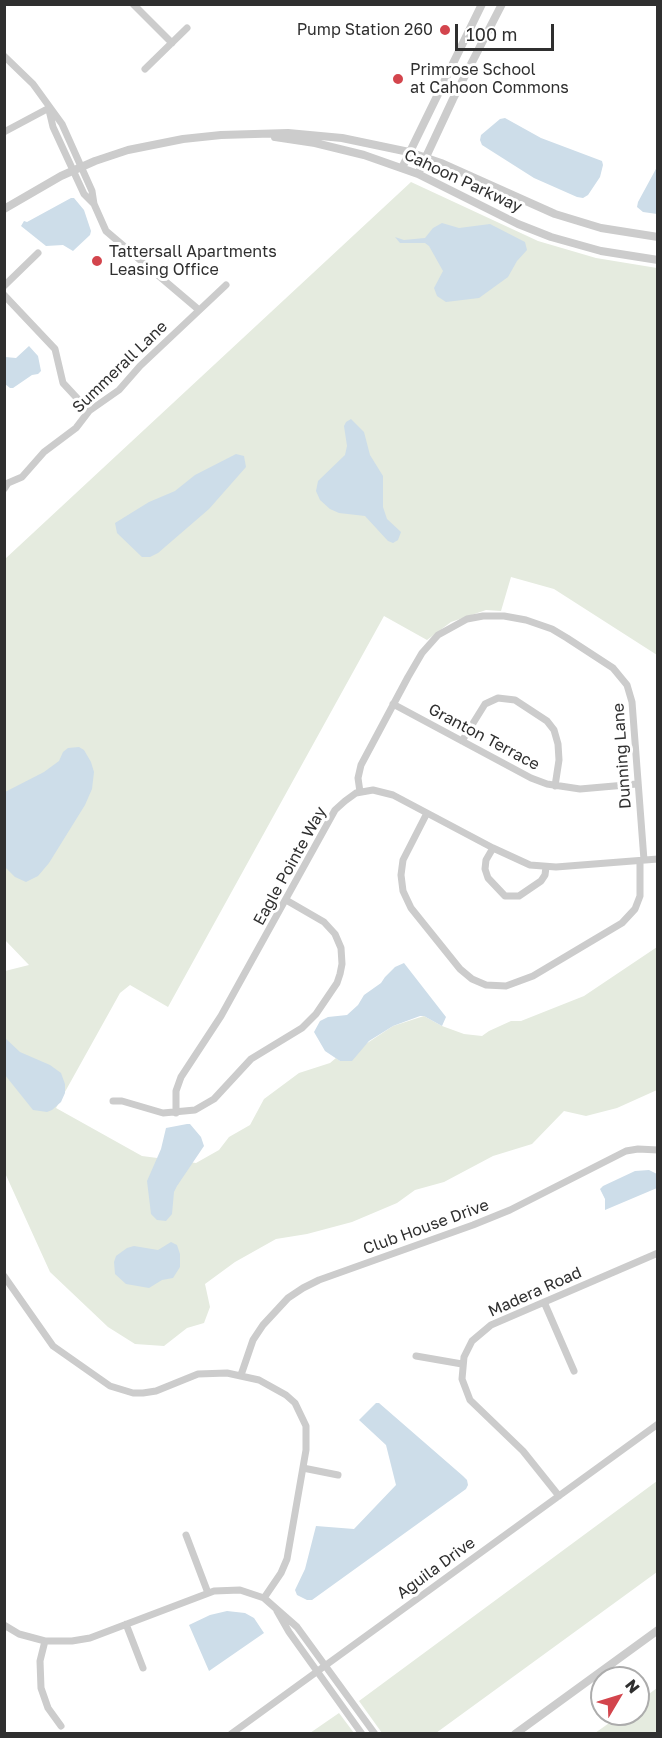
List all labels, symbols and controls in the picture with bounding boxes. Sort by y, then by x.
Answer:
scale bar [458,12,557,50]
place label: Pump Station 260 [297,20,433,40]
marker: Pump Station 260 [438,23,452,37]
text: 100 m [466,23,517,45]
place label: Primrose School at Cahoon Commons [410,60,569,98]
marker: Primrose School at Cahoon Commons [391,72,405,86]
street label: Cahoon Parkway [401,145,525,217]
place label: Tattersall Apartments Leasing Office [109,242,277,280]
marker: Tattersall Apartments Leasing Office [90,254,104,268]
street label: Summerall Lane [69,317,171,417]
street label: Granton Terrace [425,700,543,774]
street label: Dunning Lane [609,702,635,810]
street label: Eagle Pointe Way [249,803,331,929]
street label: Club House Drive [361,1195,491,1259]
street label: Madera Road [485,1263,585,1321]
street label: Aguila Drive [393,1533,479,1603]
north arrow [590,1666,650,1726]
text: N [621,1675,644,1697]

